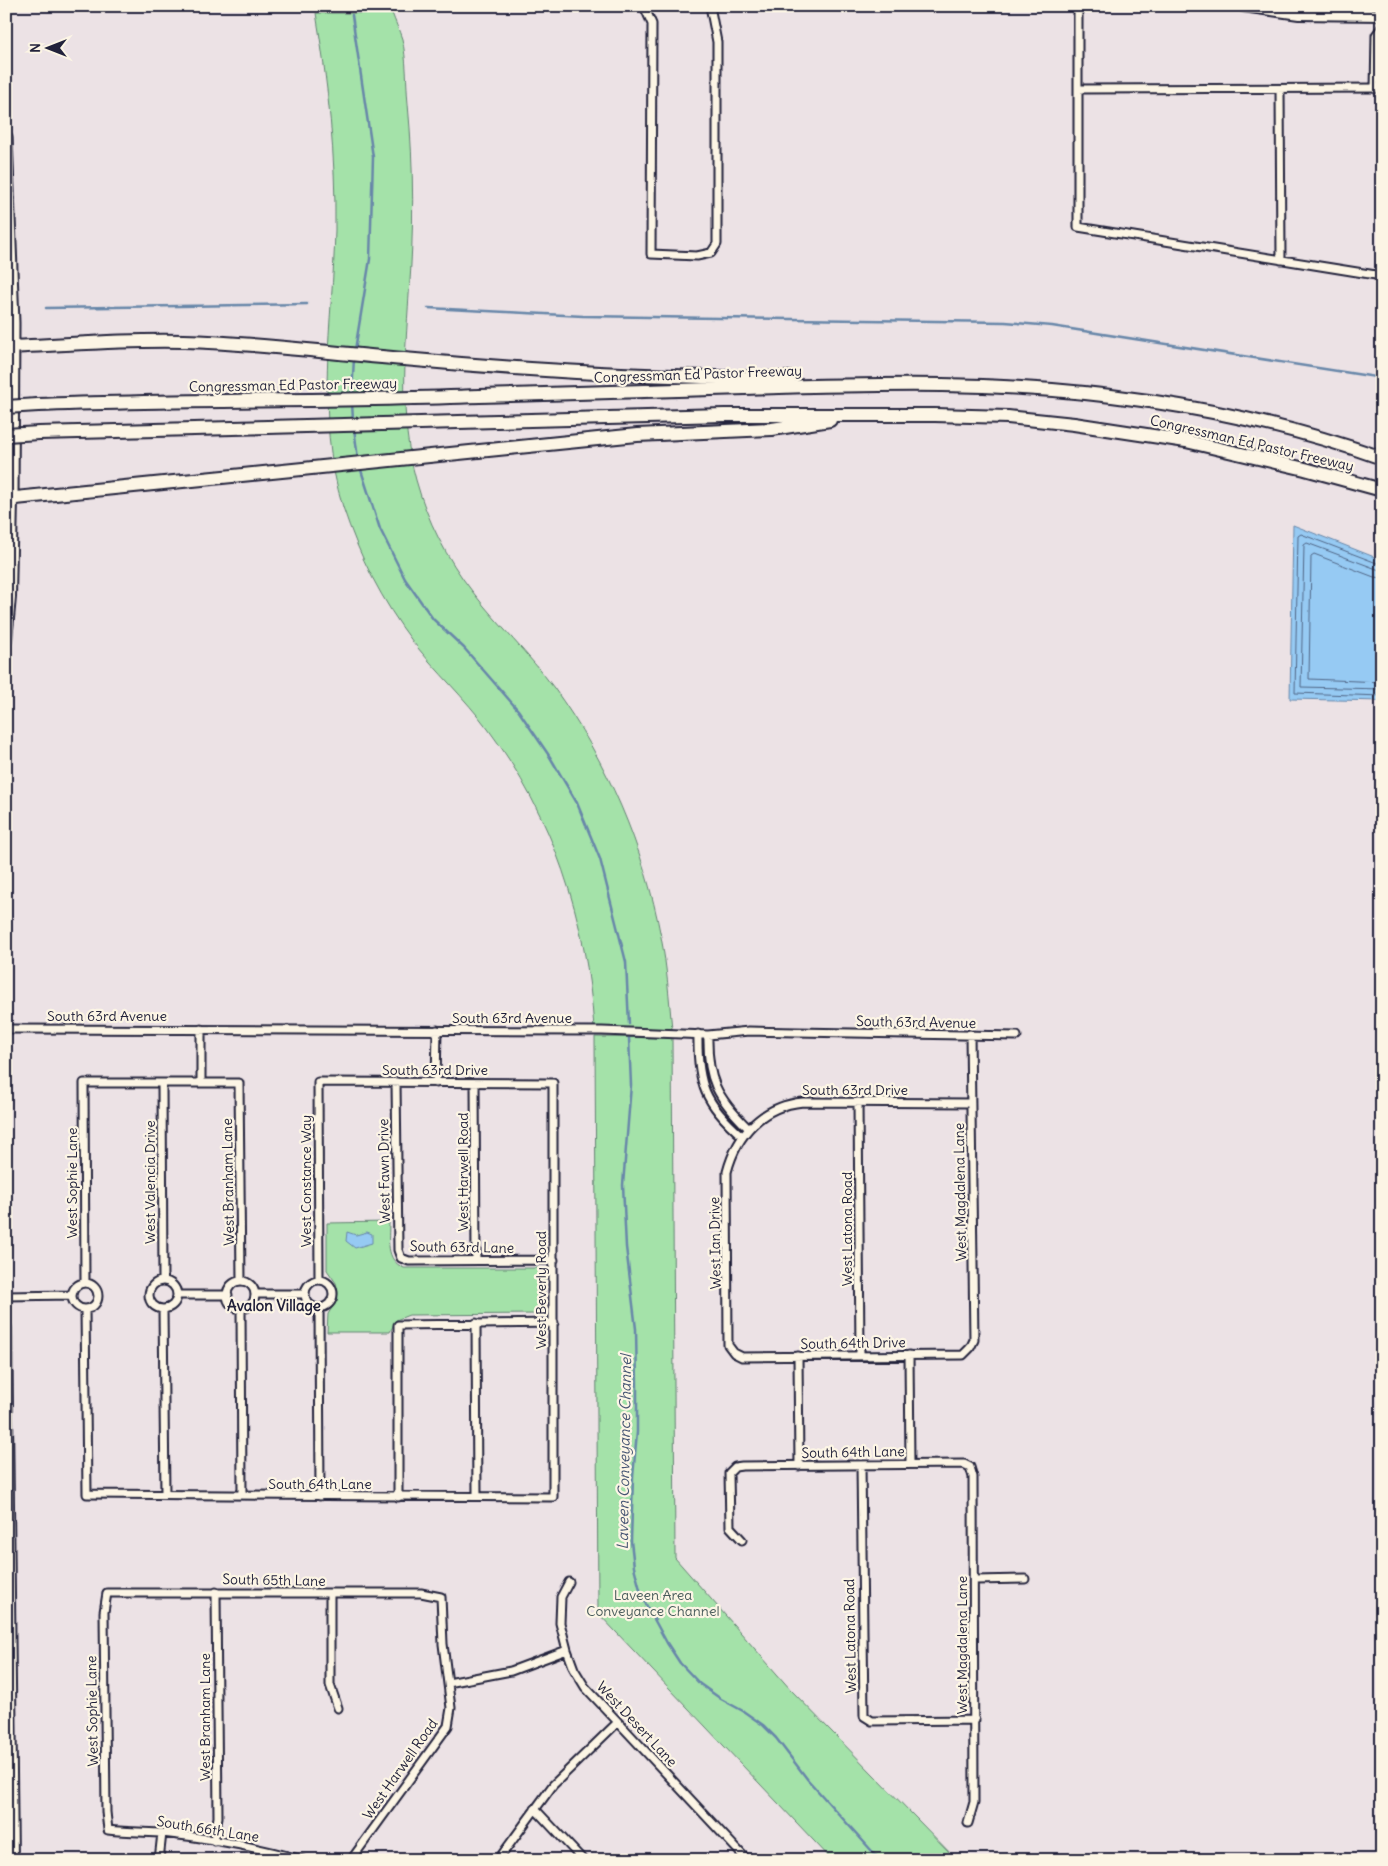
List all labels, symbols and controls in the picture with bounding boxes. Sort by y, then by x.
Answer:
north arrow [22,22,72,72]
text: N [26,43,44,53]
street label: Congressman Ed Pastor Freeway [594,361,802,387]
street label: Congressman Ed Pastor Freeway [189,374,397,396]
street label: Congressman Ed Pastor Freeway [1148,411,1356,475]
street label: South 63rd Avenue [47,1007,167,1025]
street label: South 63rd Avenue [452,1009,572,1027]
street label: South 63rd Avenue [856,1012,976,1032]
street label: South 63rd Drive [382,1061,488,1079]
street label: South 63rd Drive [802,1081,908,1099]
street label: West Harwell Road [454,1113,472,1231]
street label: West Constance Way [297,1115,315,1247]
street label: West Branham Lane [218,1118,238,1246]
street label: West Fawn Drive [374,1118,394,1224]
street label: West Valencia Drive [141,1120,159,1244]
street label: West Magdalena Lane [950,1123,970,1261]
street label: West Sophie Lane [63,1127,81,1239]
street label: West Latona Road [838,1172,856,1286]
street label: West Ian Drive [705,1197,725,1289]
street label: West Beverly Road [532,1231,550,1349]
street label: South 63rd Lane [410,1237,514,1257]
district label: Avalon Village [227,1296,321,1316]
street label: South 64th Drive [800,1333,906,1353]
water label: Laveen Conveyance Channel [613,1352,635,1550]
street label: South 64th Lane [801,1442,905,1462]
street label: South 64th Lane [268,1475,372,1493]
street label: South 65th Lane [222,1570,326,1590]
street label: West Magdalena Lane [953,1576,971,1714]
street label: West Latona Road [840,1579,860,1693]
park label: Laveen Area Conveyance Channel [586,1586,720,1620]
street label: West Branham Lane [196,1653,214,1781]
street label: West Sophie Lane [82,1655,102,1767]
street label: West Desert Lane [593,1677,681,1771]
street label: West Harwell Road [359,1715,441,1823]
street label: South 66th Lane [156,1812,260,1846]

